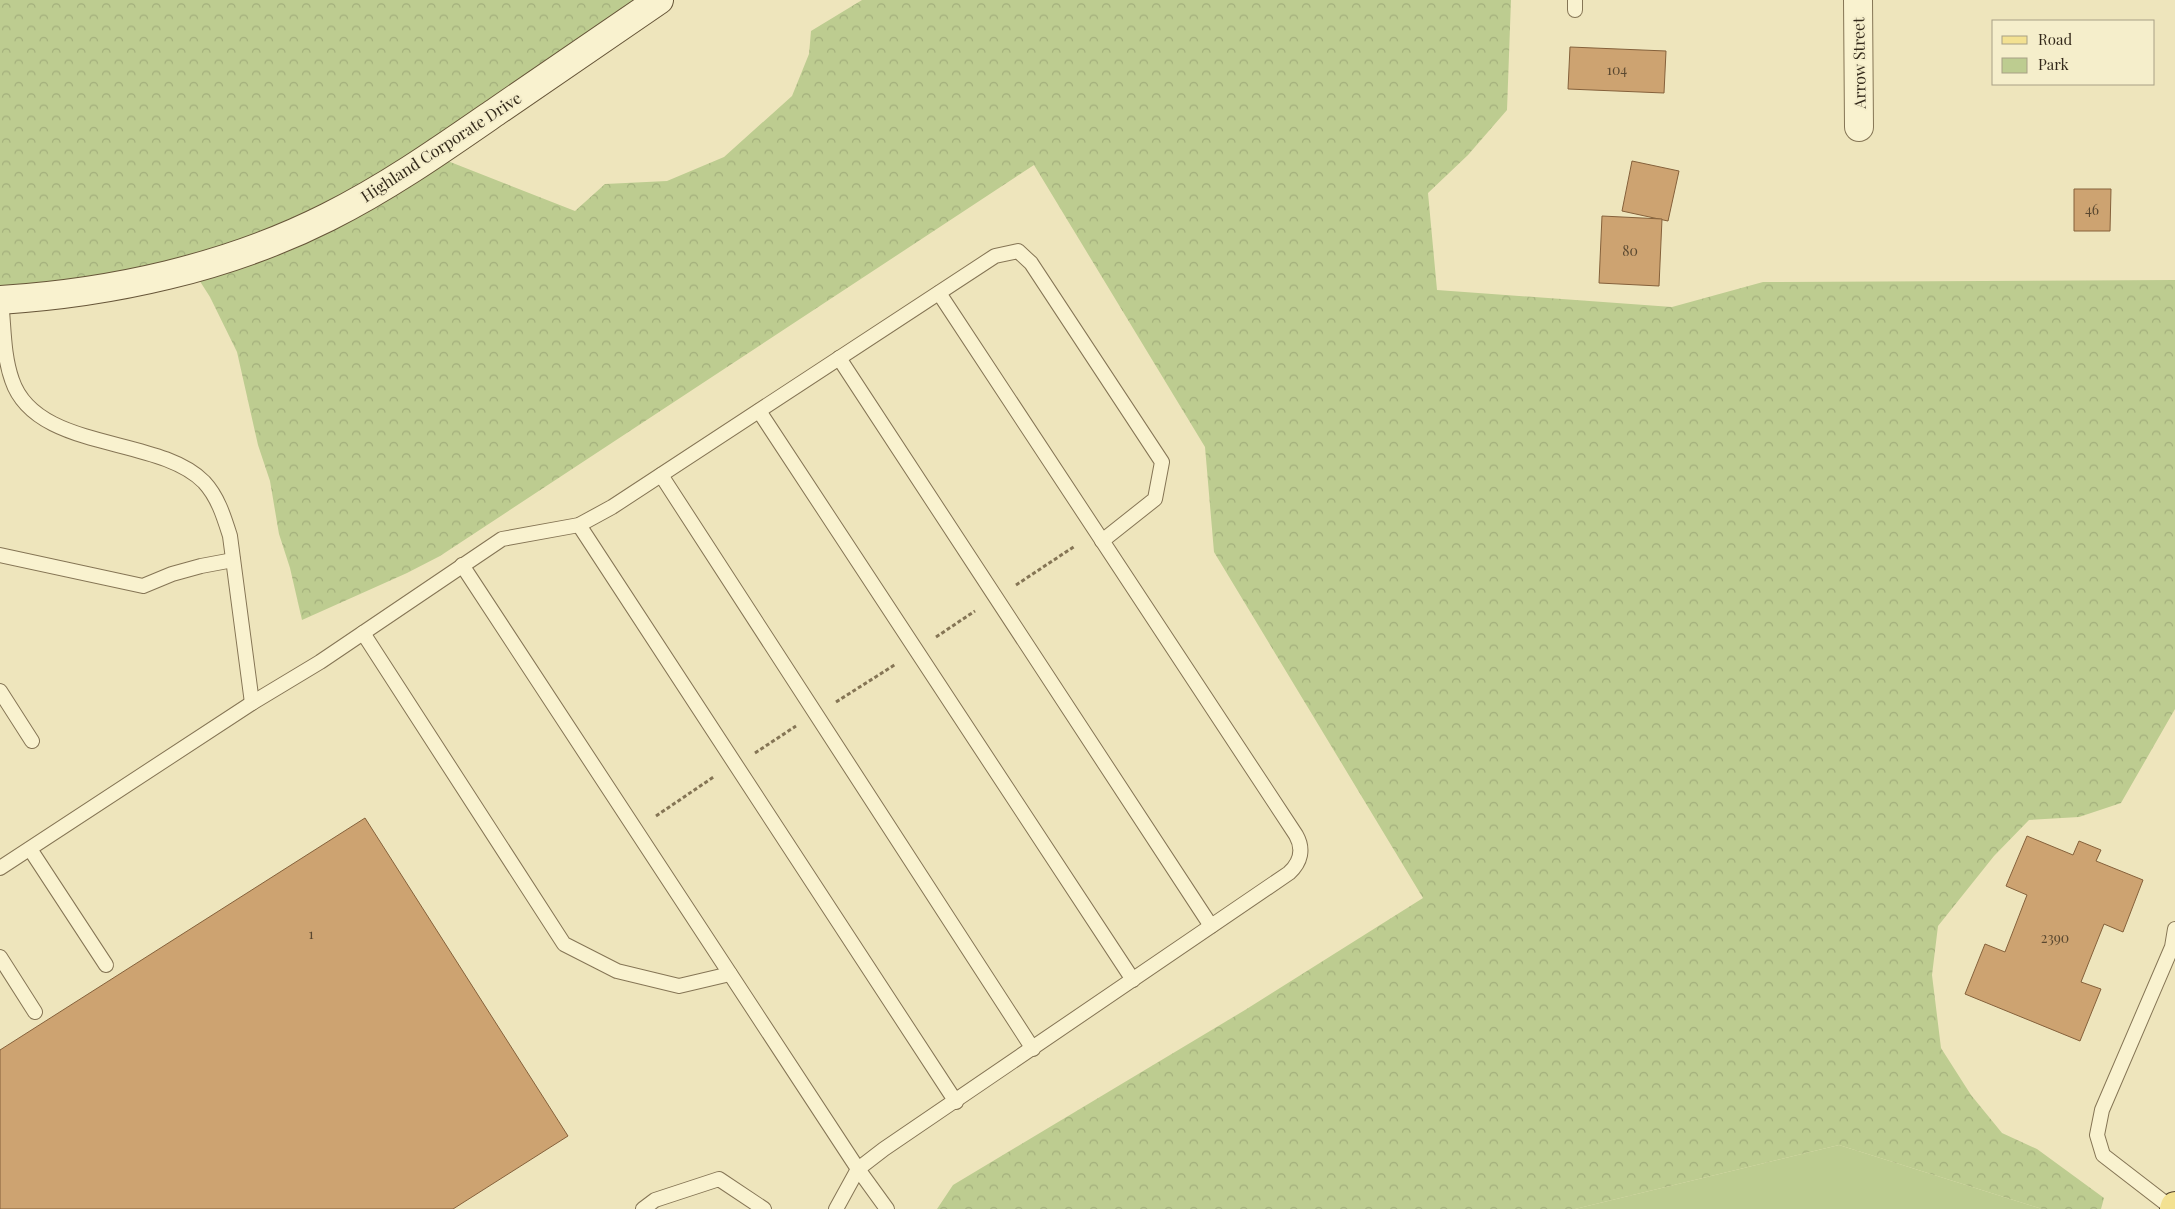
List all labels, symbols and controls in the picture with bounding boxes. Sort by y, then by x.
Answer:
street label: Arrow Street [1847,17,1870,110]
legend [1992,20,2155,85]
text: Road [2038,29,2072,49]
text: Park [2038,54,2070,74]
house number: 104 [1607,60,1627,79]
street label: Highland Corporate Drive [357,87,525,206]
house number: 46 [2085,200,2099,219]
house number: 80 [1622,241,1638,260]
house number: 1 [308,924,314,943]
house number: 2390 [2041,928,2069,947]

